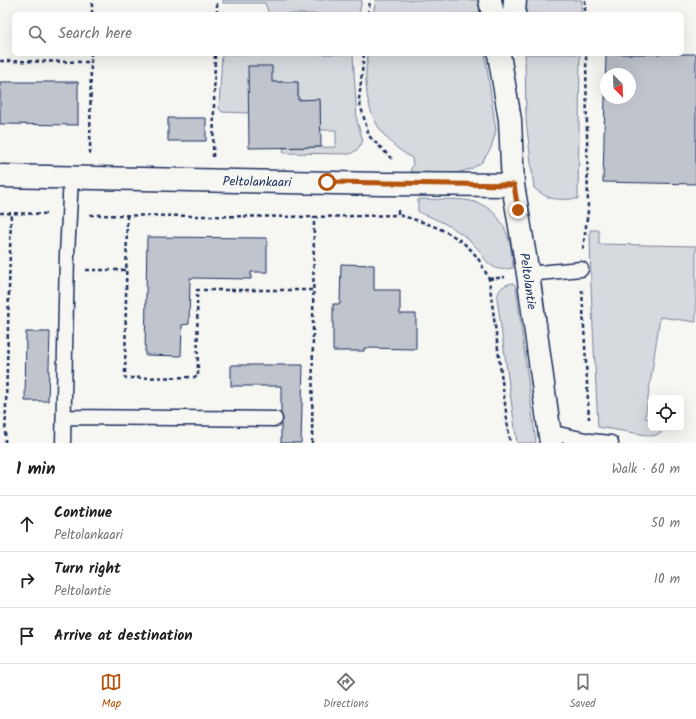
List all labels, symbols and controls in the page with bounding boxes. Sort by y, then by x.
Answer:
search box [12,12,684,56]
text: Search here [58,22,132,46]
icon: search [26,23,48,45]
north arrow [600,68,636,104]
street label: Peltolankaari [222,171,293,194]
route start [318,173,336,191]
route end [509,201,527,219]
street label: Peltolantie [513,251,542,311]
map controls [648,395,684,431]
button: locate [648,395,684,431]
text: 1 min [16,456,55,483]
text: Walk · 60 m [612,459,680,480]
text: Continue [54,501,112,525]
icon: ahead [16,513,38,535]
text: 50 m [651,513,680,534]
text: Peltolankaari [54,525,123,546]
text: Turn right [54,557,121,581]
icon: right [16,569,38,591]
text: 10 m [654,569,680,590]
text: Peltolantie [54,581,111,602]
text: Arrive at destination [54,624,193,648]
icon: arrive [16,625,38,647]
tab: Map [100,671,122,713]
tab: Directions [323,671,369,713]
tab: Saved [570,671,596,713]

